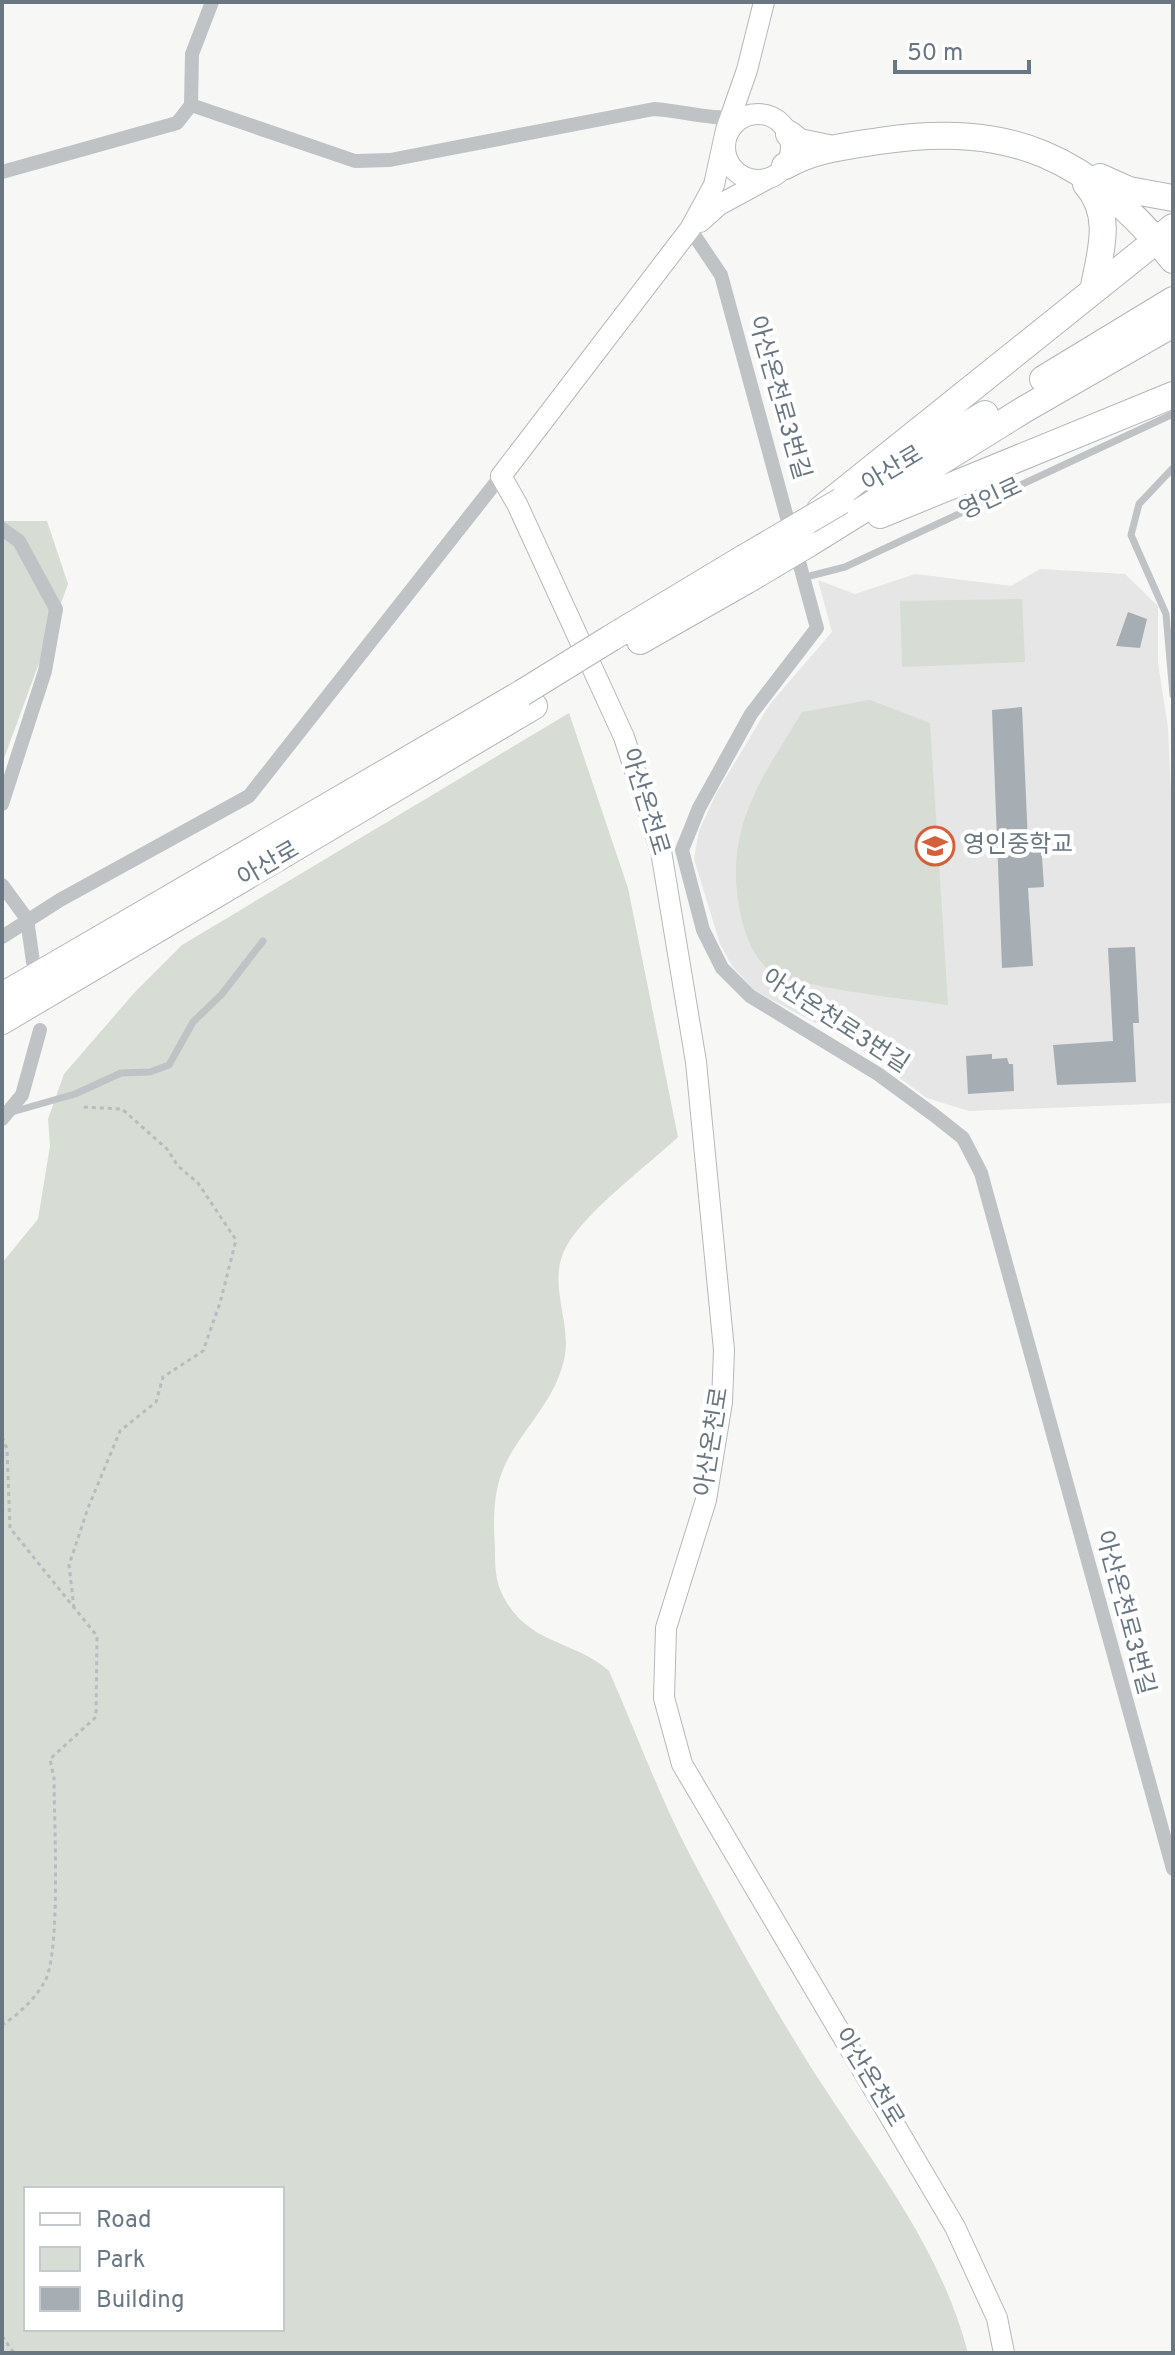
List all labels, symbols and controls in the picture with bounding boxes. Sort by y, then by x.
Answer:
scale bar [895,24,1029,74]
text: 50 m [907,39,963,69]
street label: 아산온천로3번길 [740,313,816,483]
street label: 아산로 [857,440,929,500]
street label: 영인로 [955,472,1027,528]
street label: 아산온천로 [614,745,674,859]
school or university icon: 영인중학교 [914,825,956,867]
place label: 영인중학교 [963,831,1073,861]
street label: 아산로 [233,835,305,895]
street label: 아산온천로3번길 [756,963,914,1081]
street label: 아산온천로 [690,1385,736,1499]
street label: 아산온천로3번길 [1088,1527,1160,1699]
street label: 아산온천로 [827,2023,909,2133]
legend [24,2187,284,2331]
text: Road [96,2206,152,2236]
text: Park [96,2246,146,2276]
text: Building [96,2286,185,2316]

